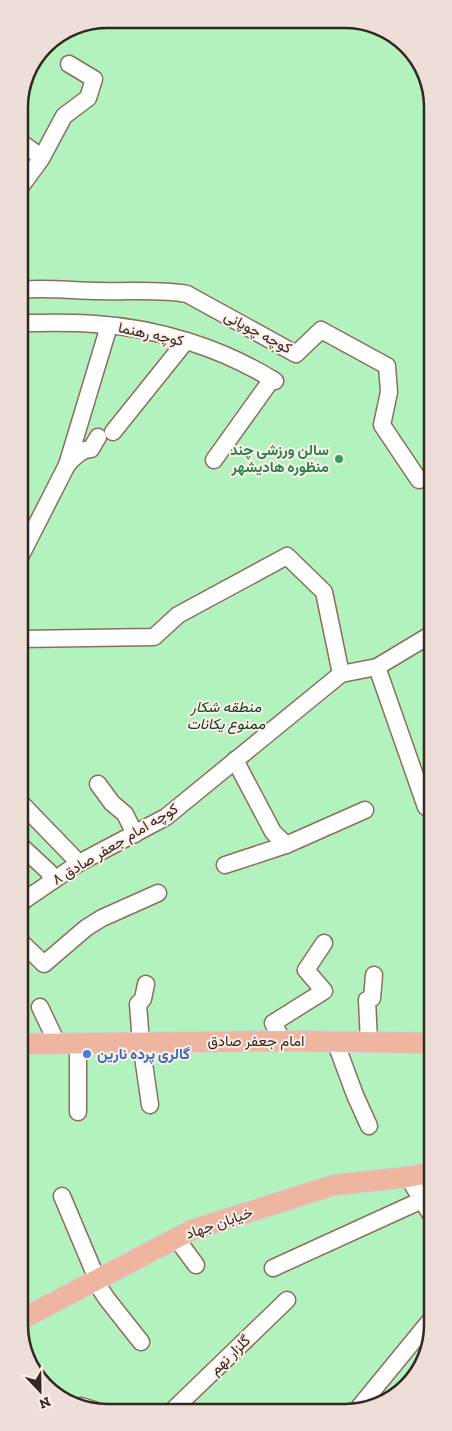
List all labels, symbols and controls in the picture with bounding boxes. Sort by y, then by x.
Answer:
street label: کوچه چوپانی [221,307,295,358]
street label: کوچه رهنما [116,318,186,351]
place label: سالن ورزشی چند منظوره هادیشهر [230,441,329,476]
marker: سالن ورزشی چند منظوره هادیشهر [333,453,345,465]
park label: منطقه شکار ممنوع یکانات [187,698,266,735]
street label: کوچه امام جعفر صادق ۸ [49,799,182,890]
street label: امام جعفر صادق [207,1032,305,1051]
place label: گالری پرده نارین [97,1045,190,1064]
marker: گالری پرده نارین [81,1048,93,1060]
street label: خیابان جهاد [183,1203,255,1243]
street label: گلزار نهم [206,1331,255,1379]
north arrow [15,1366,65,1416]
text: N [36,1393,53,1413]

